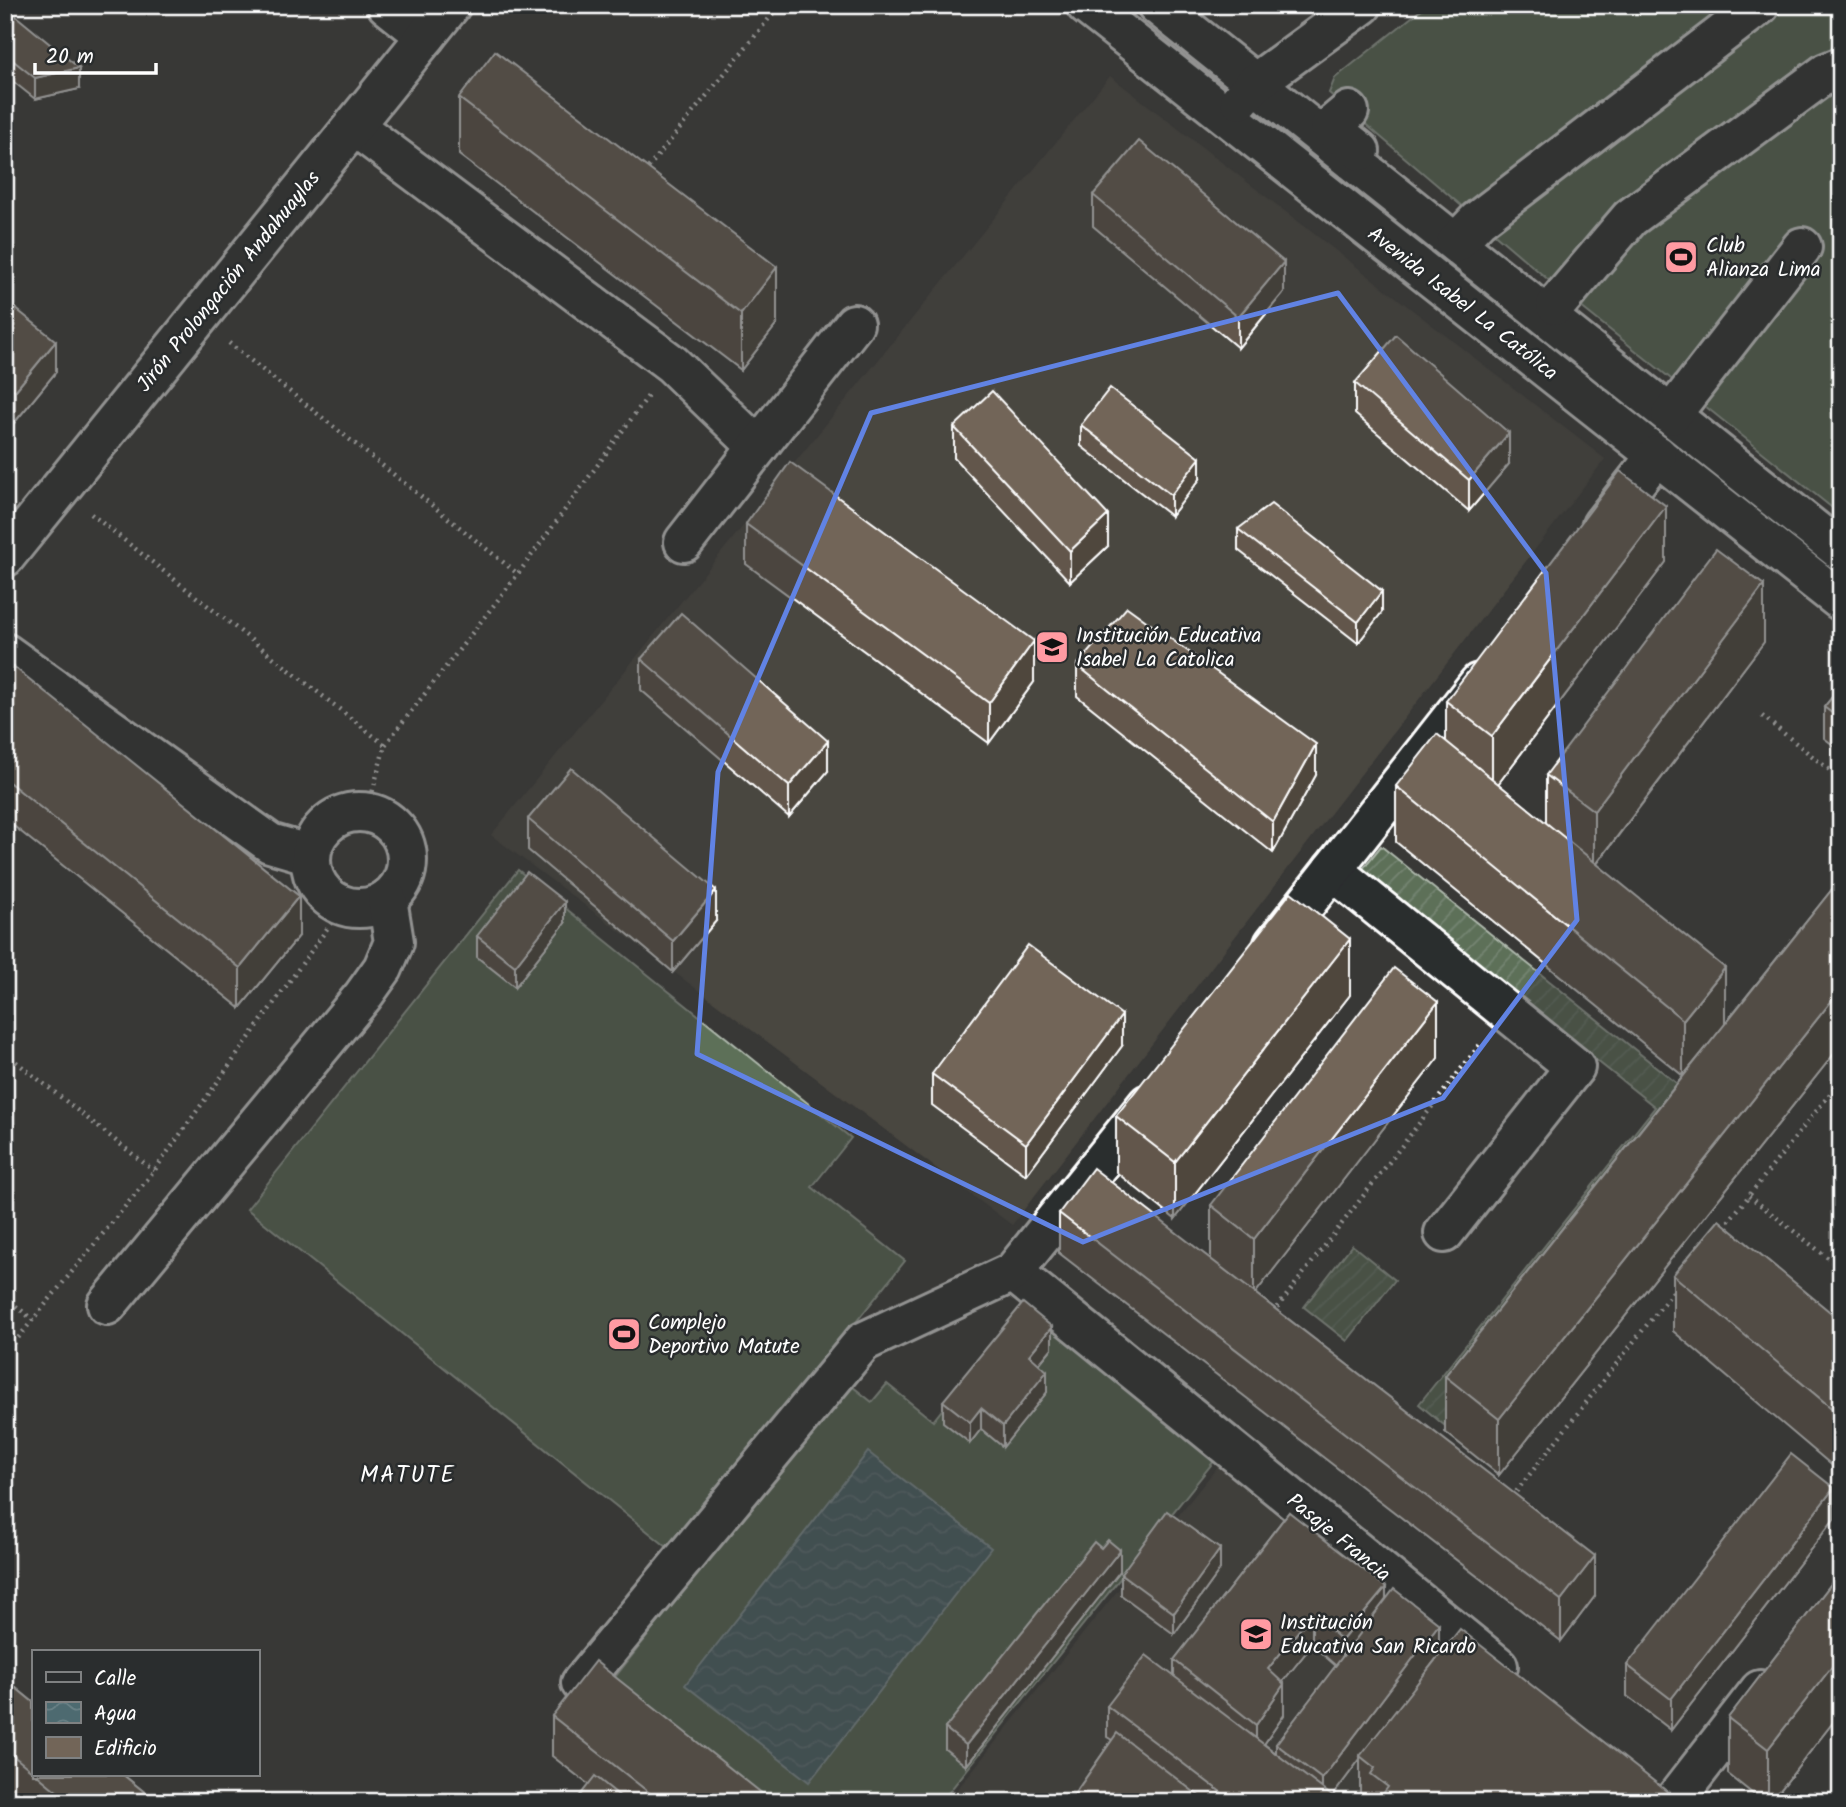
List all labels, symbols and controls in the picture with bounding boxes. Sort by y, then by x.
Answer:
scale bar [35,32,156,76]
text: 20 m [46,41,94,74]
street label: Jirón Prolongación Andahuaylas [129,164,329,400]
street label: Avenida Isabel La Católica [1360,219,1565,389]
place label: Club Alianza Lima [1706,230,1821,287]
sports icon: Club Alianza Lima [1662,238,1700,276]
place label: Institución Educativa Isabel La Catolica [1076,620,1261,677]
school or university icon: Institución Educativa Isabel La Catolica [1033,628,1071,666]
place label: Complejo Deportivo Matute [648,1307,800,1364]
sports icon: Complejo Deportivo Matute [605,1315,643,1353]
district label: MATUTE [360,1458,456,1494]
street label: Pasaje Francia [1279,1486,1398,1591]
place label: Institución Educativa San Ricardo [1280,1607,1476,1664]
school or university icon: Institución Educativa San Ricardo [1237,1615,1275,1653]
legend [32,1650,259,1776]
text: Calle [94,1663,137,1696]
text: Agua [94,1698,137,1731]
text: Edificio [94,1733,157,1766]

